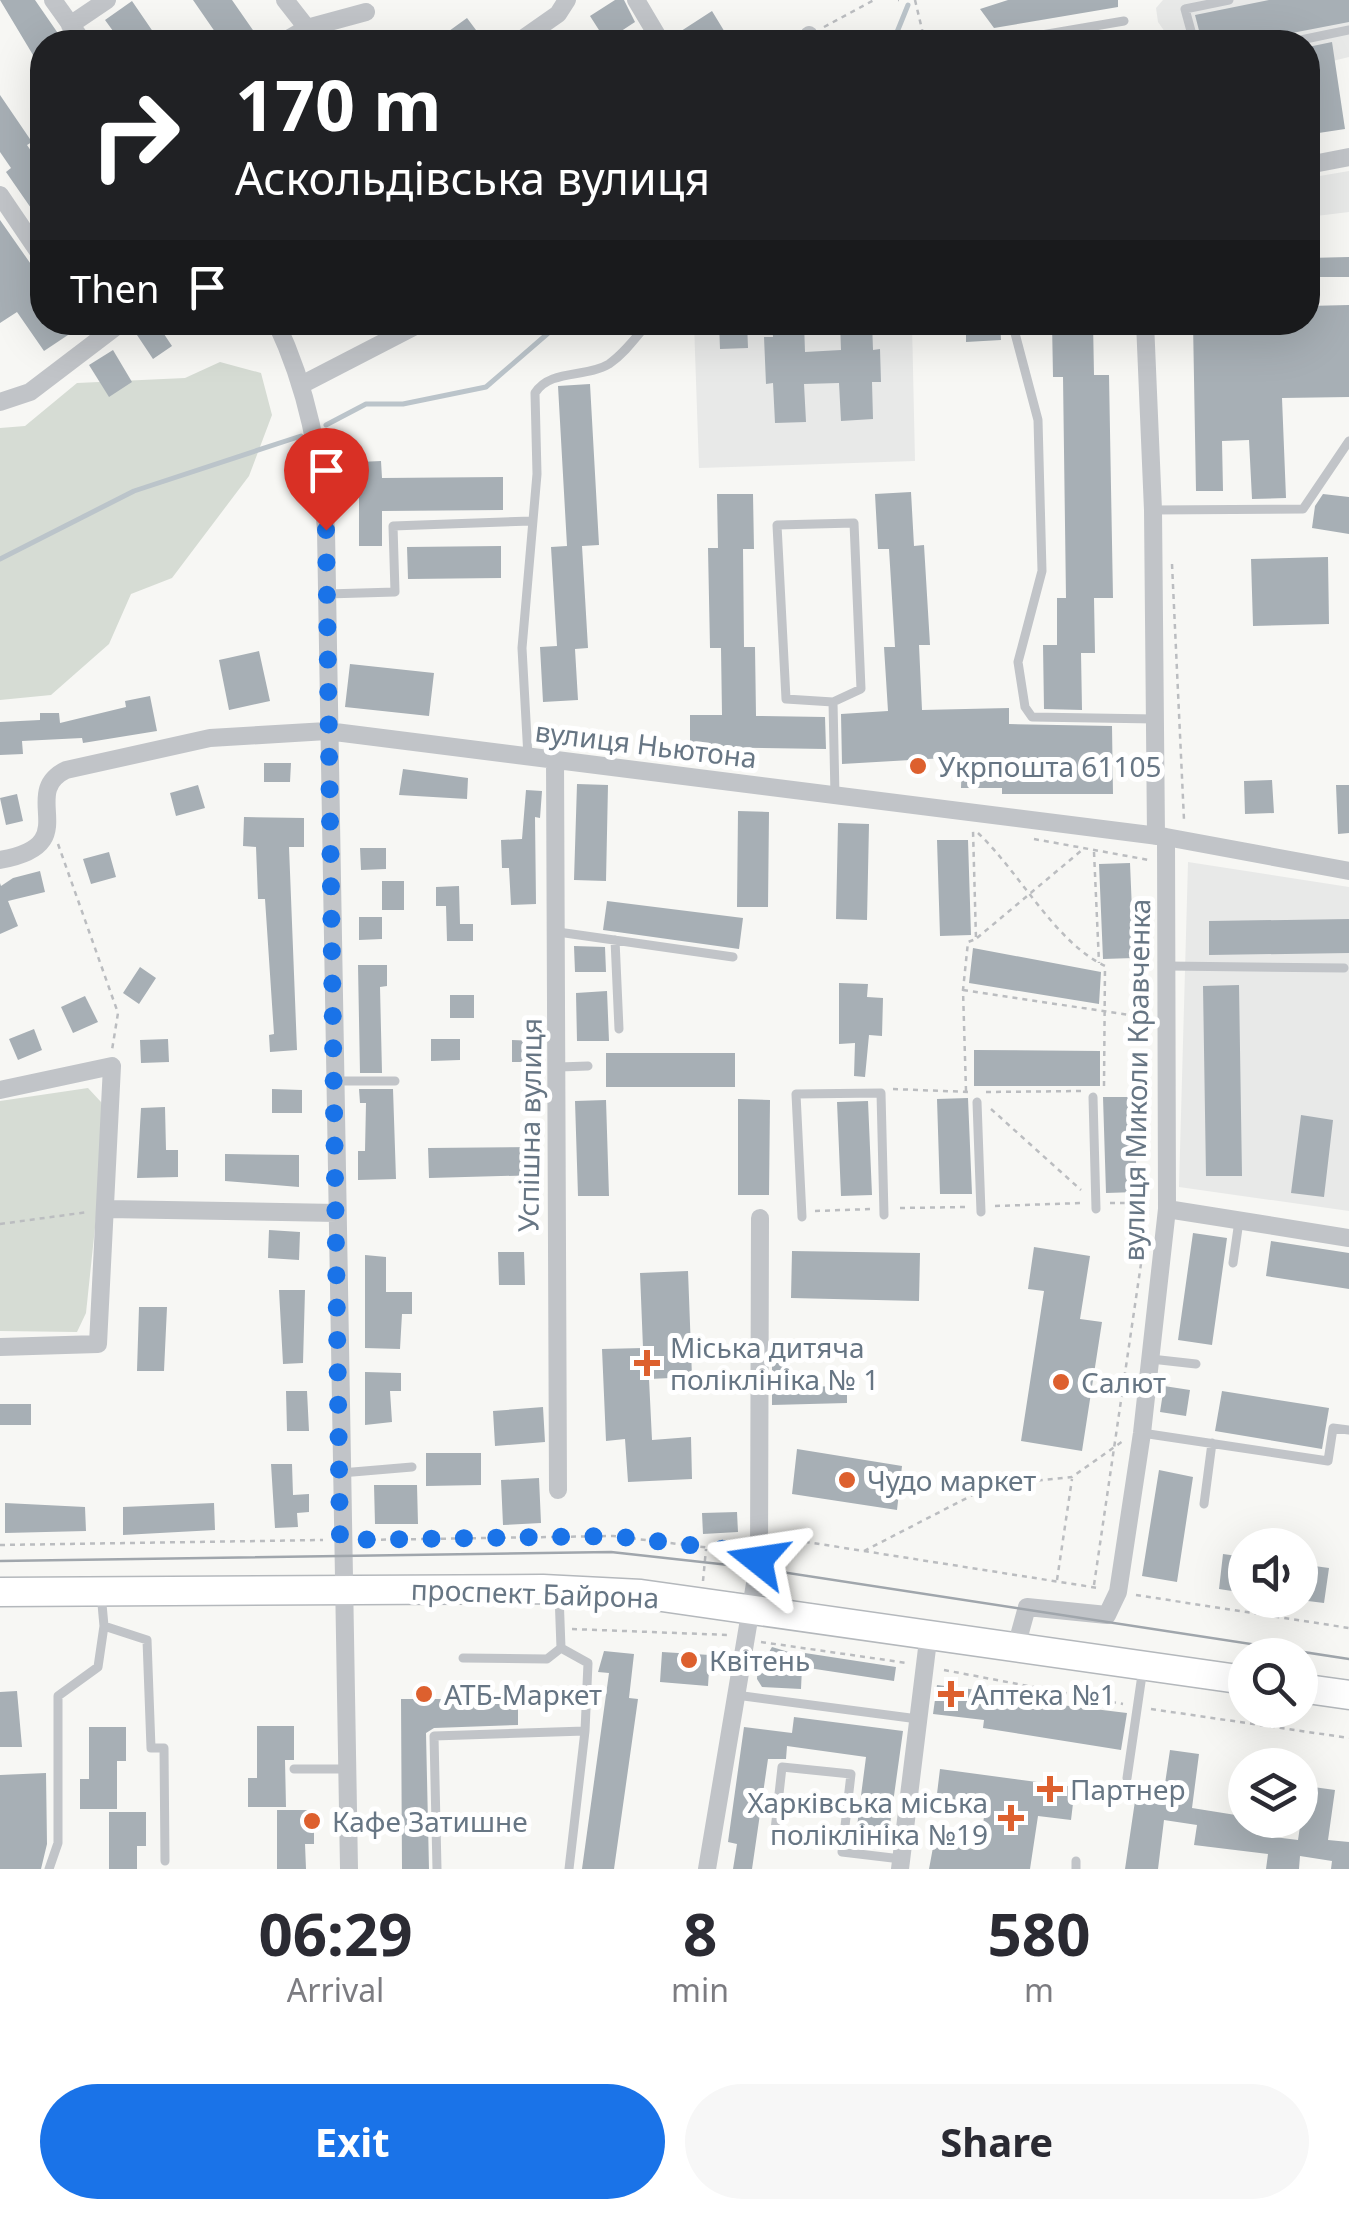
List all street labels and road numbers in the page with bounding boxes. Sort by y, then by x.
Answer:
street label: вулиця Ньютона [533,712,759,776]
street label: вулиця Миколи Кравченка [1114,898,1158,1262]
street label: Успішна вулиця [508,1018,550,1232]
street label: проспект Байрона [410,1570,660,1616]

